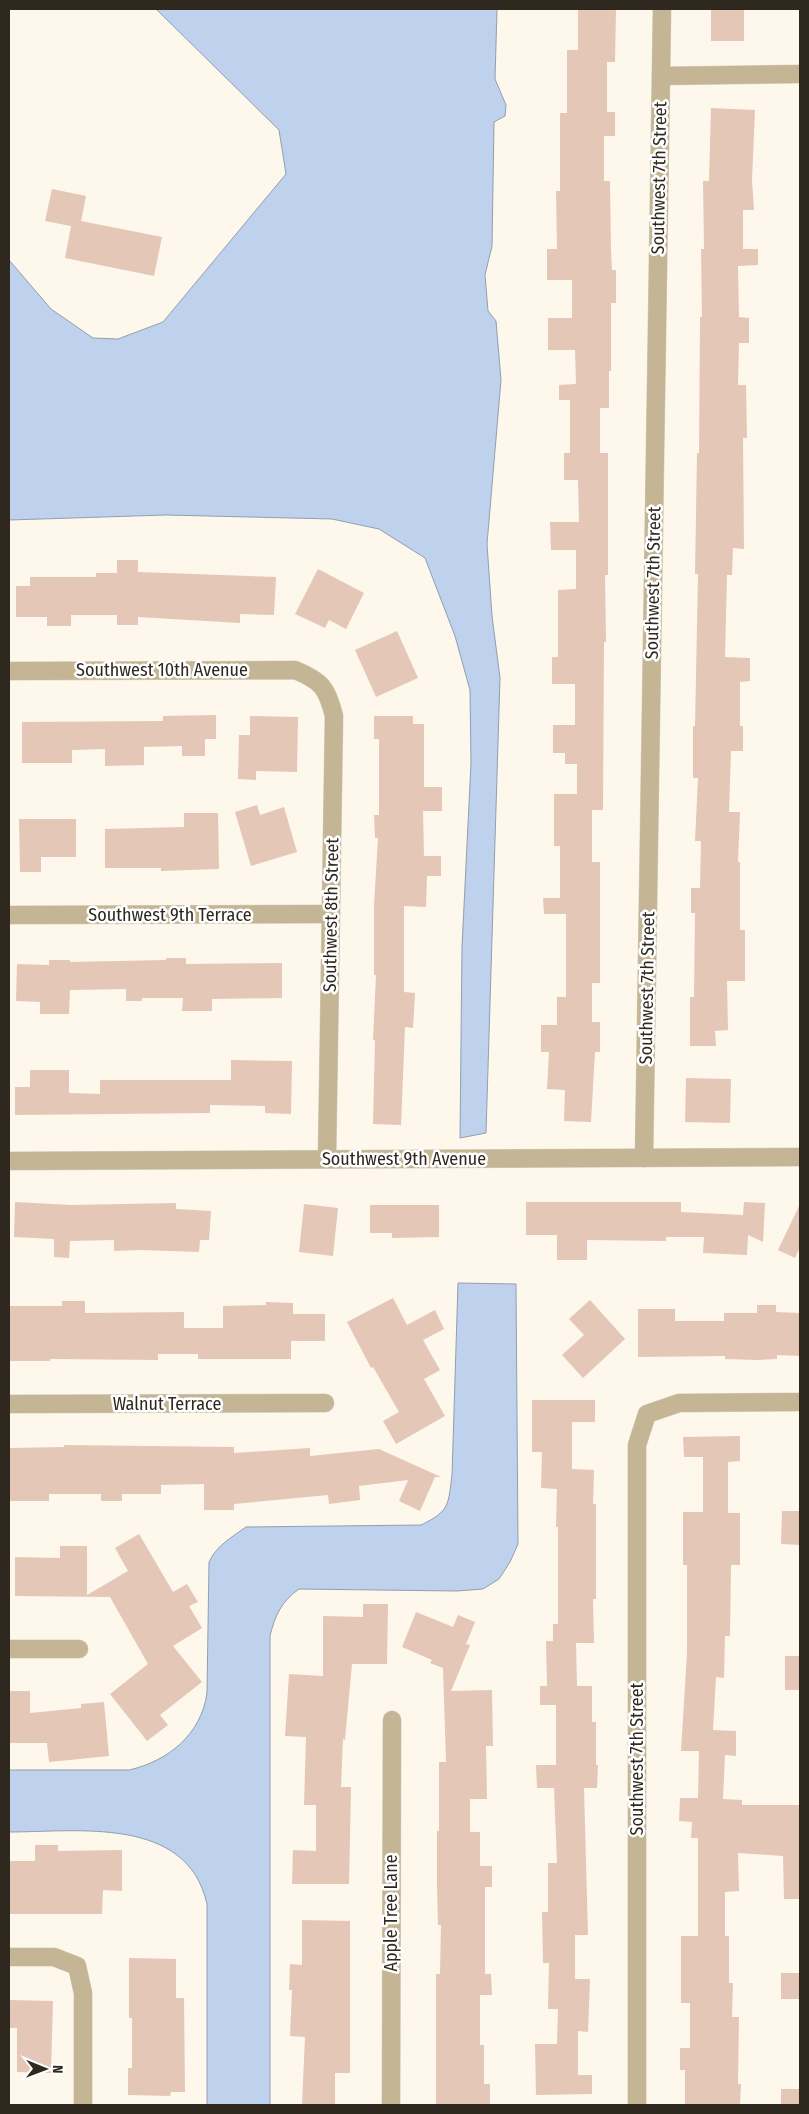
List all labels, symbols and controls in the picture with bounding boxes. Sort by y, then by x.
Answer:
street label: Southwest 7th Street [647,101,671,255]
street label: Southwest 7th Street [641,506,665,660]
street label: Southwest 10th Avenue [76,659,248,681]
street label: Southwest 8th Street [319,837,343,992]
street label: Southwest 9th Terrace [88,904,252,926]
street label: Southwest 7th Street [635,911,659,1065]
street label: Southwest 9th Avenue [322,1148,486,1170]
street label: Walnut Terrace [113,1393,221,1415]
street label: Southwest 7th Street [626,1682,648,1835]
street label: Apple Tree Lane [380,1854,402,1972]
north arrow [20,2044,70,2094]
text: N [49,2065,66,2074]

